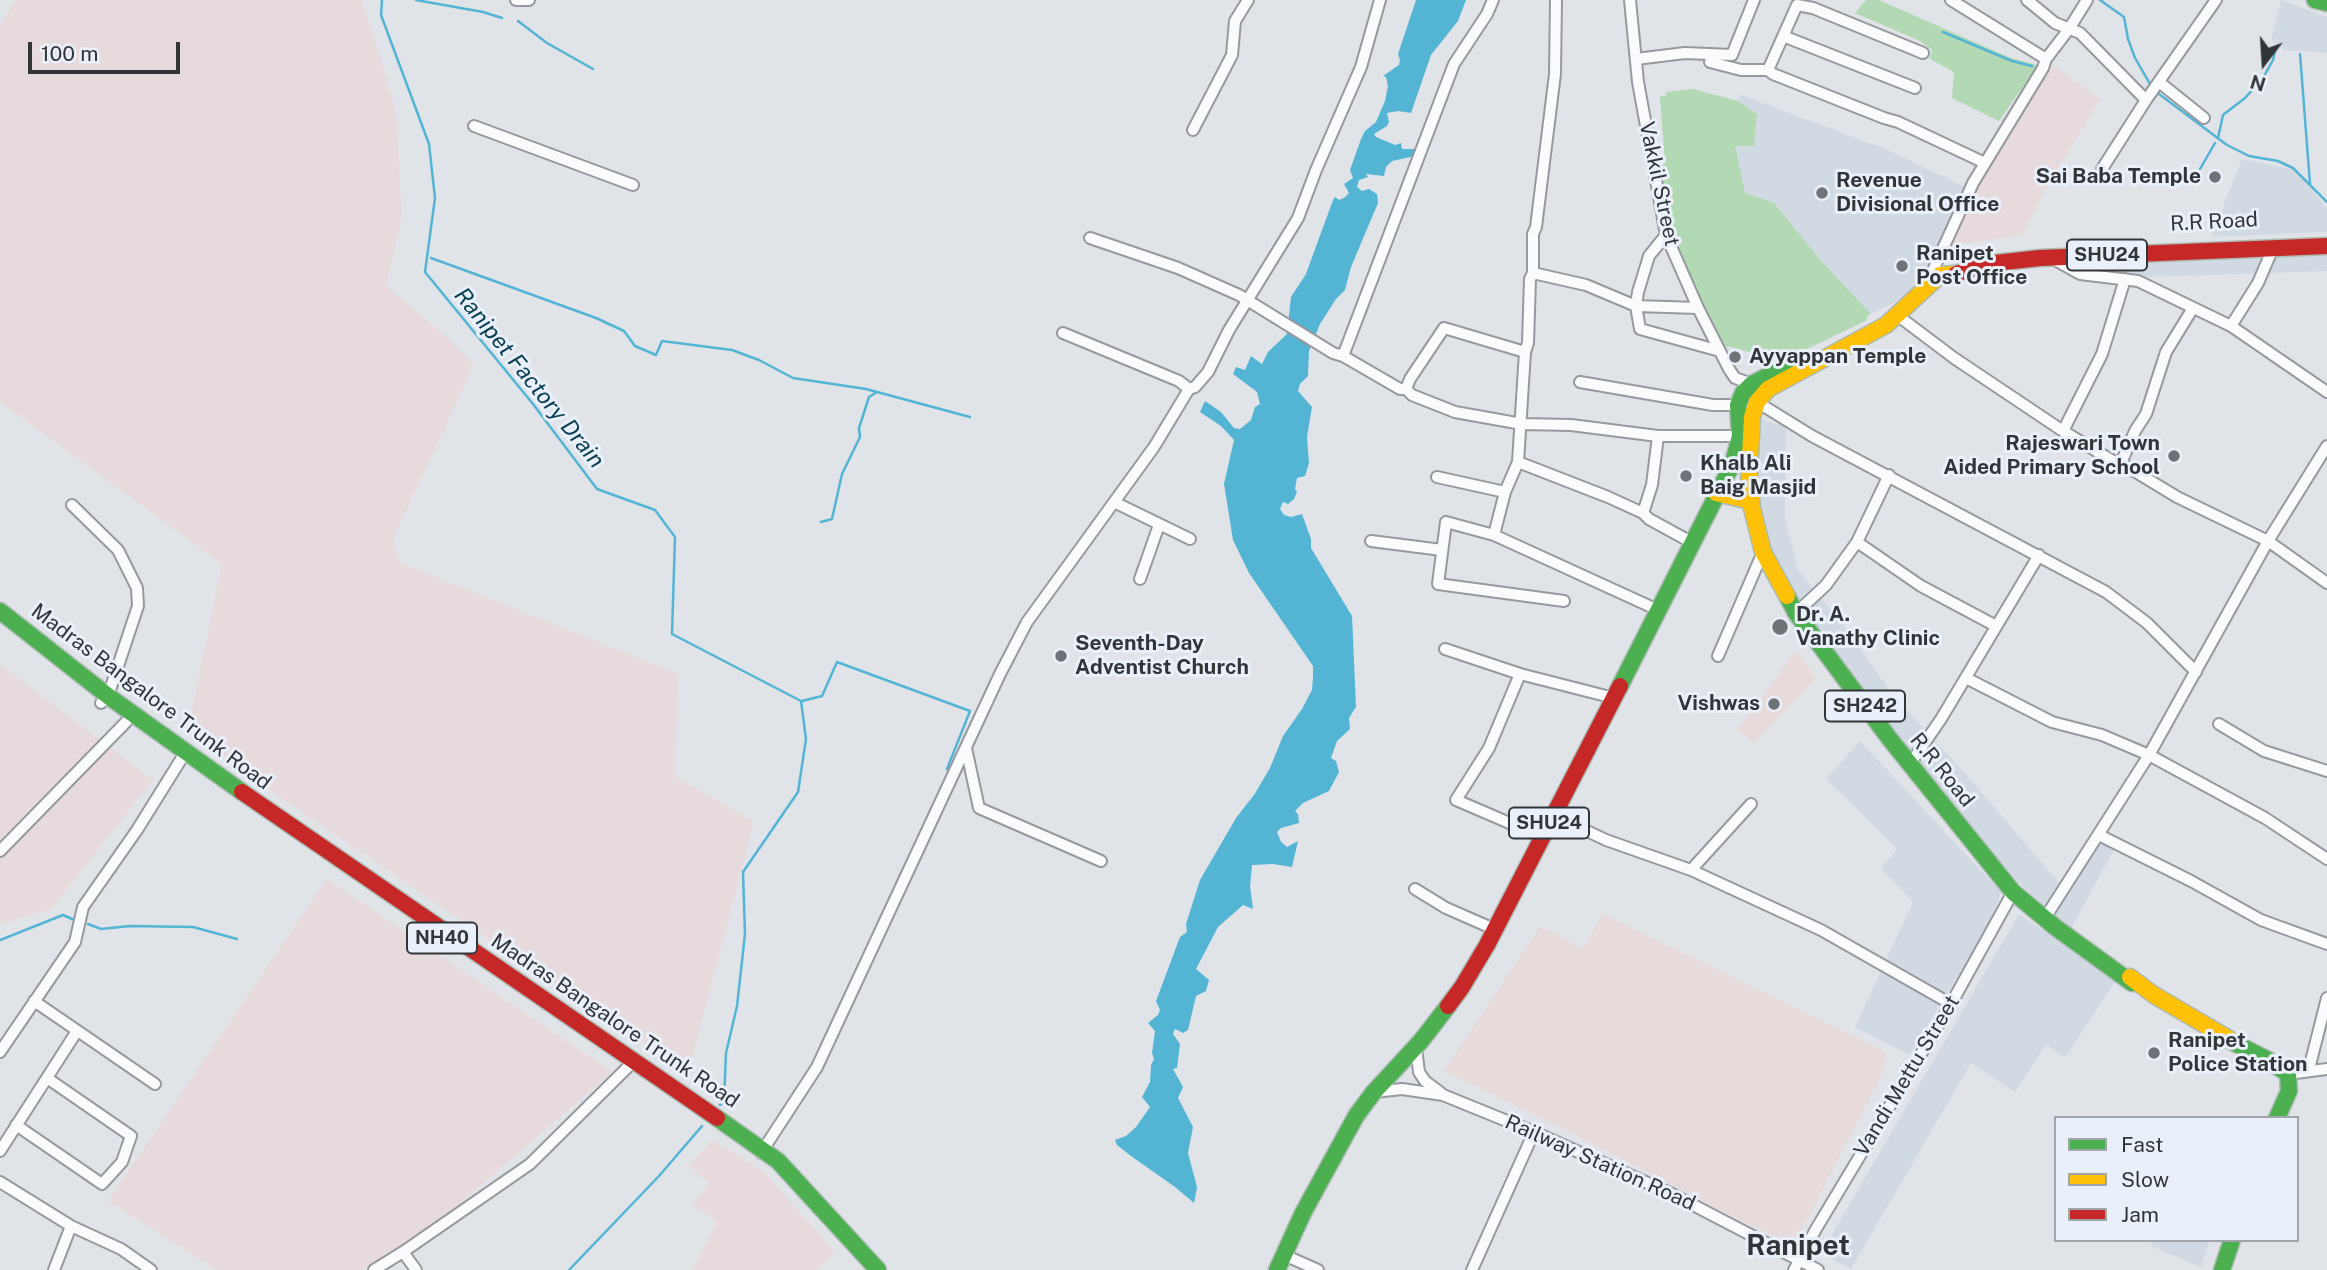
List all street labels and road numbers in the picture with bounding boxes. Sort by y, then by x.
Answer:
street label: Vakkil Street [1634,119,1684,249]
street label: R.R Road [2169,207,2259,237]
road number: SHU24 [2067,240,2147,270]
street label: Madras Bangalore Trunk Road [26,599,276,795]
road number: SH242 [1825,691,1905,722]
street label: R.R Road [1905,728,1979,812]
road number: SHU24 [1509,808,1589,838]
road number: NH40 [407,922,477,954]
street label: Madras Bangalore Trunk Road [486,928,744,1114]
street label: Vandi Mettu Street [1849,991,1965,1161]
street label: Railway Station Road [1501,1110,1699,1216]

